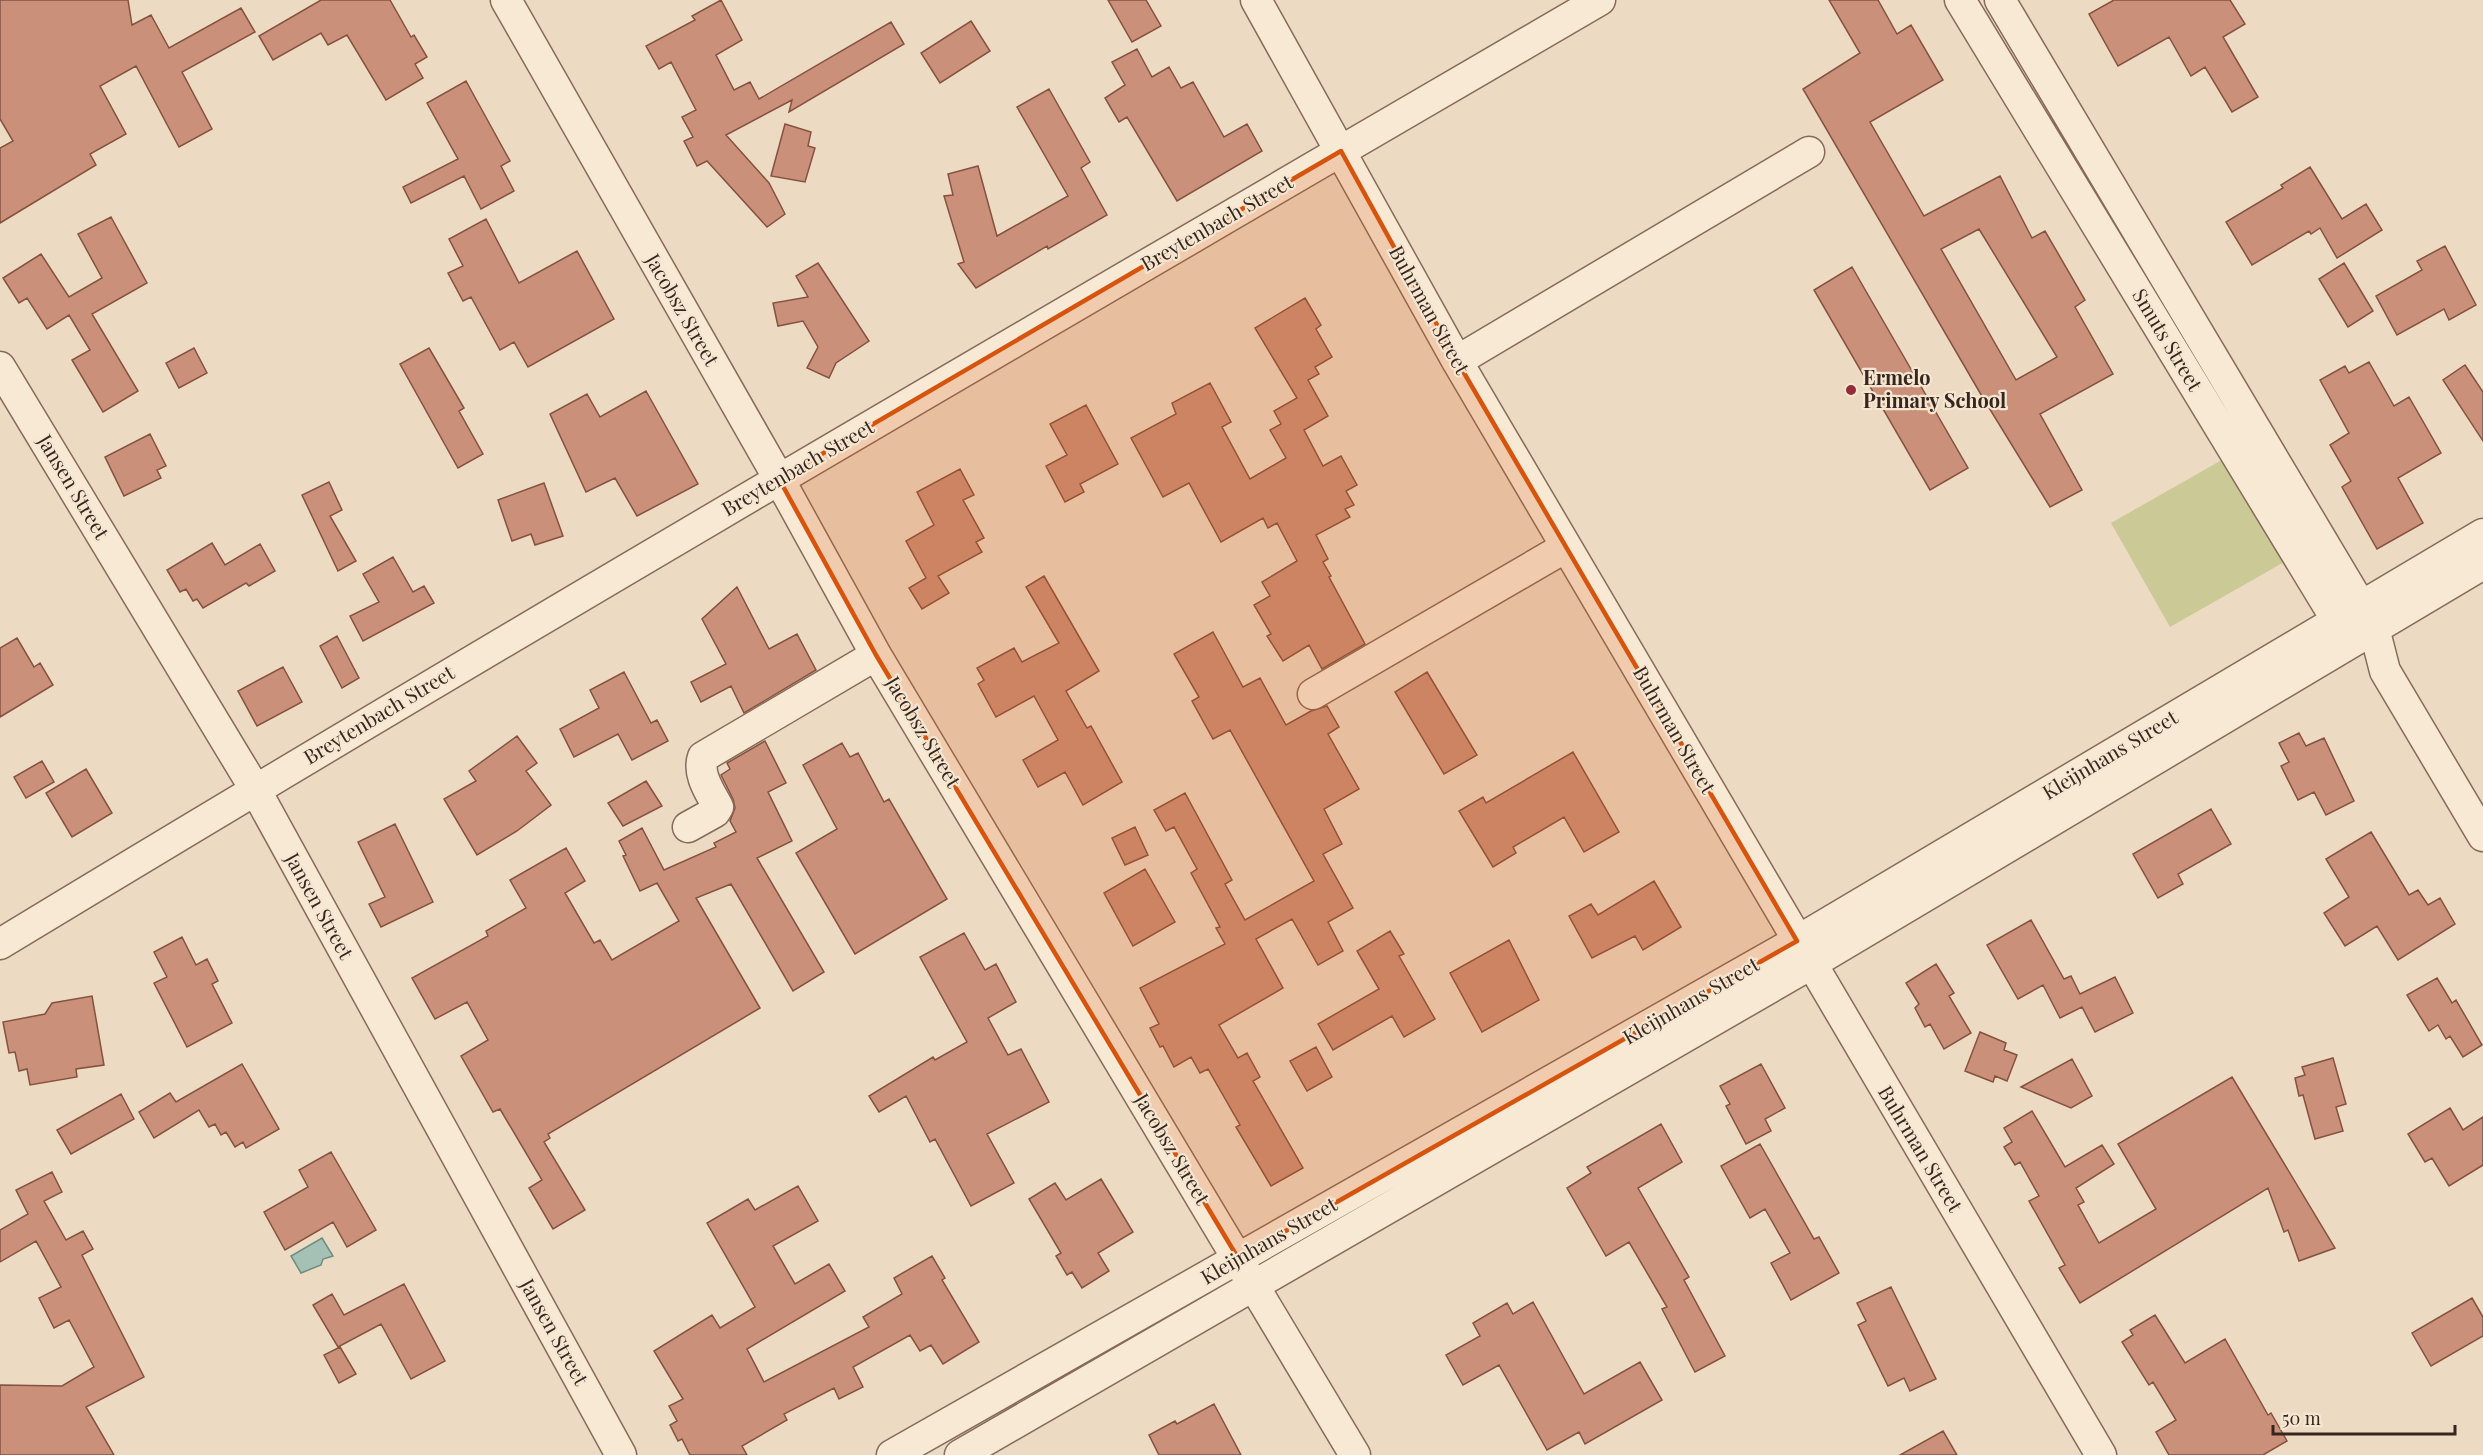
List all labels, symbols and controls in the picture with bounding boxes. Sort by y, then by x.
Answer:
street label: Breytenbach Street [1135,167,1298,276]
street label: Buhrman Street [1384,240,1477,379]
street label: Jacobsz Street [640,247,727,371]
street label: Smuts Street [2127,283,2210,396]
place label: Ermelo Primary School [1863,363,2006,413]
marker: Ermelo Primary School [1844,383,1858,397]
street label: Breytenbach Street [716,412,879,521]
street label: Jansen Street [32,428,117,544]
street label: Breytenbach Street [298,658,459,769]
street label: Buhrman Street [1628,661,1723,799]
street label: Jacobsz Street [880,670,969,793]
street label: Kleijnhans Street [2037,702,2183,805]
street label: Jansen Street [279,846,361,964]
street label: Kleijnhans Street [1617,949,1764,1050]
street label: Buhrman Street [1873,1080,1970,1217]
street label: Jacobsz Street [1129,1087,1218,1210]
street label: Kleijnhans Street [1195,1189,1342,1290]
street label: Jansen Street [514,1272,596,1390]
scale bar [2273,1398,2454,1436]
text: 50 m [2282,1406,2321,1430]

